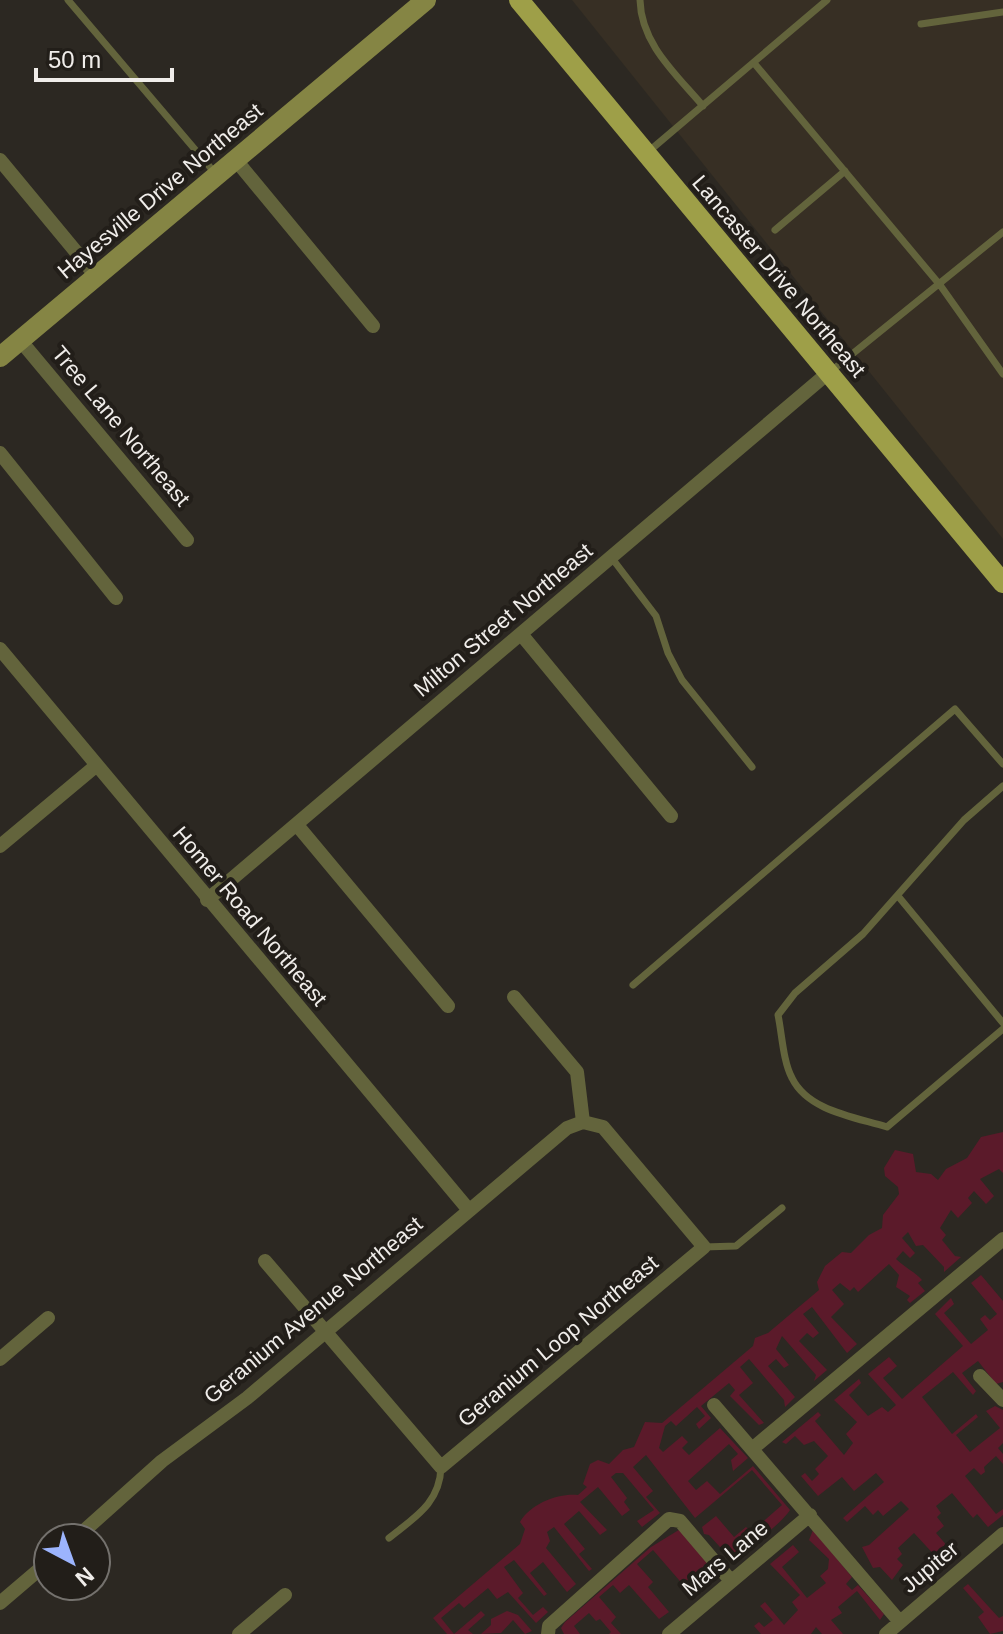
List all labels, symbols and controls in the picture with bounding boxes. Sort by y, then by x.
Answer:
scale bar [36,32,172,82]
text: 50 m [48,46,101,73]
street label: Hayesville Drive Northeast [53,98,267,284]
street label: Lancaster Drive Northeast [687,170,871,382]
street label: Tree Lane Northeast [47,341,195,511]
street label: Milton Street Northeast [409,538,597,702]
street label: Homer Road Northeast [168,821,332,1011]
street label: Geranium Avenue Northeast [199,1211,427,1409]
street label: Geranium Loop Northeast [453,1250,663,1432]
street label: Mars Lane [677,1515,773,1601]
north arrow [32,1522,112,1602]
street label: Jupiter [897,1536,963,1598]
text: N [71,1562,99,1591]

